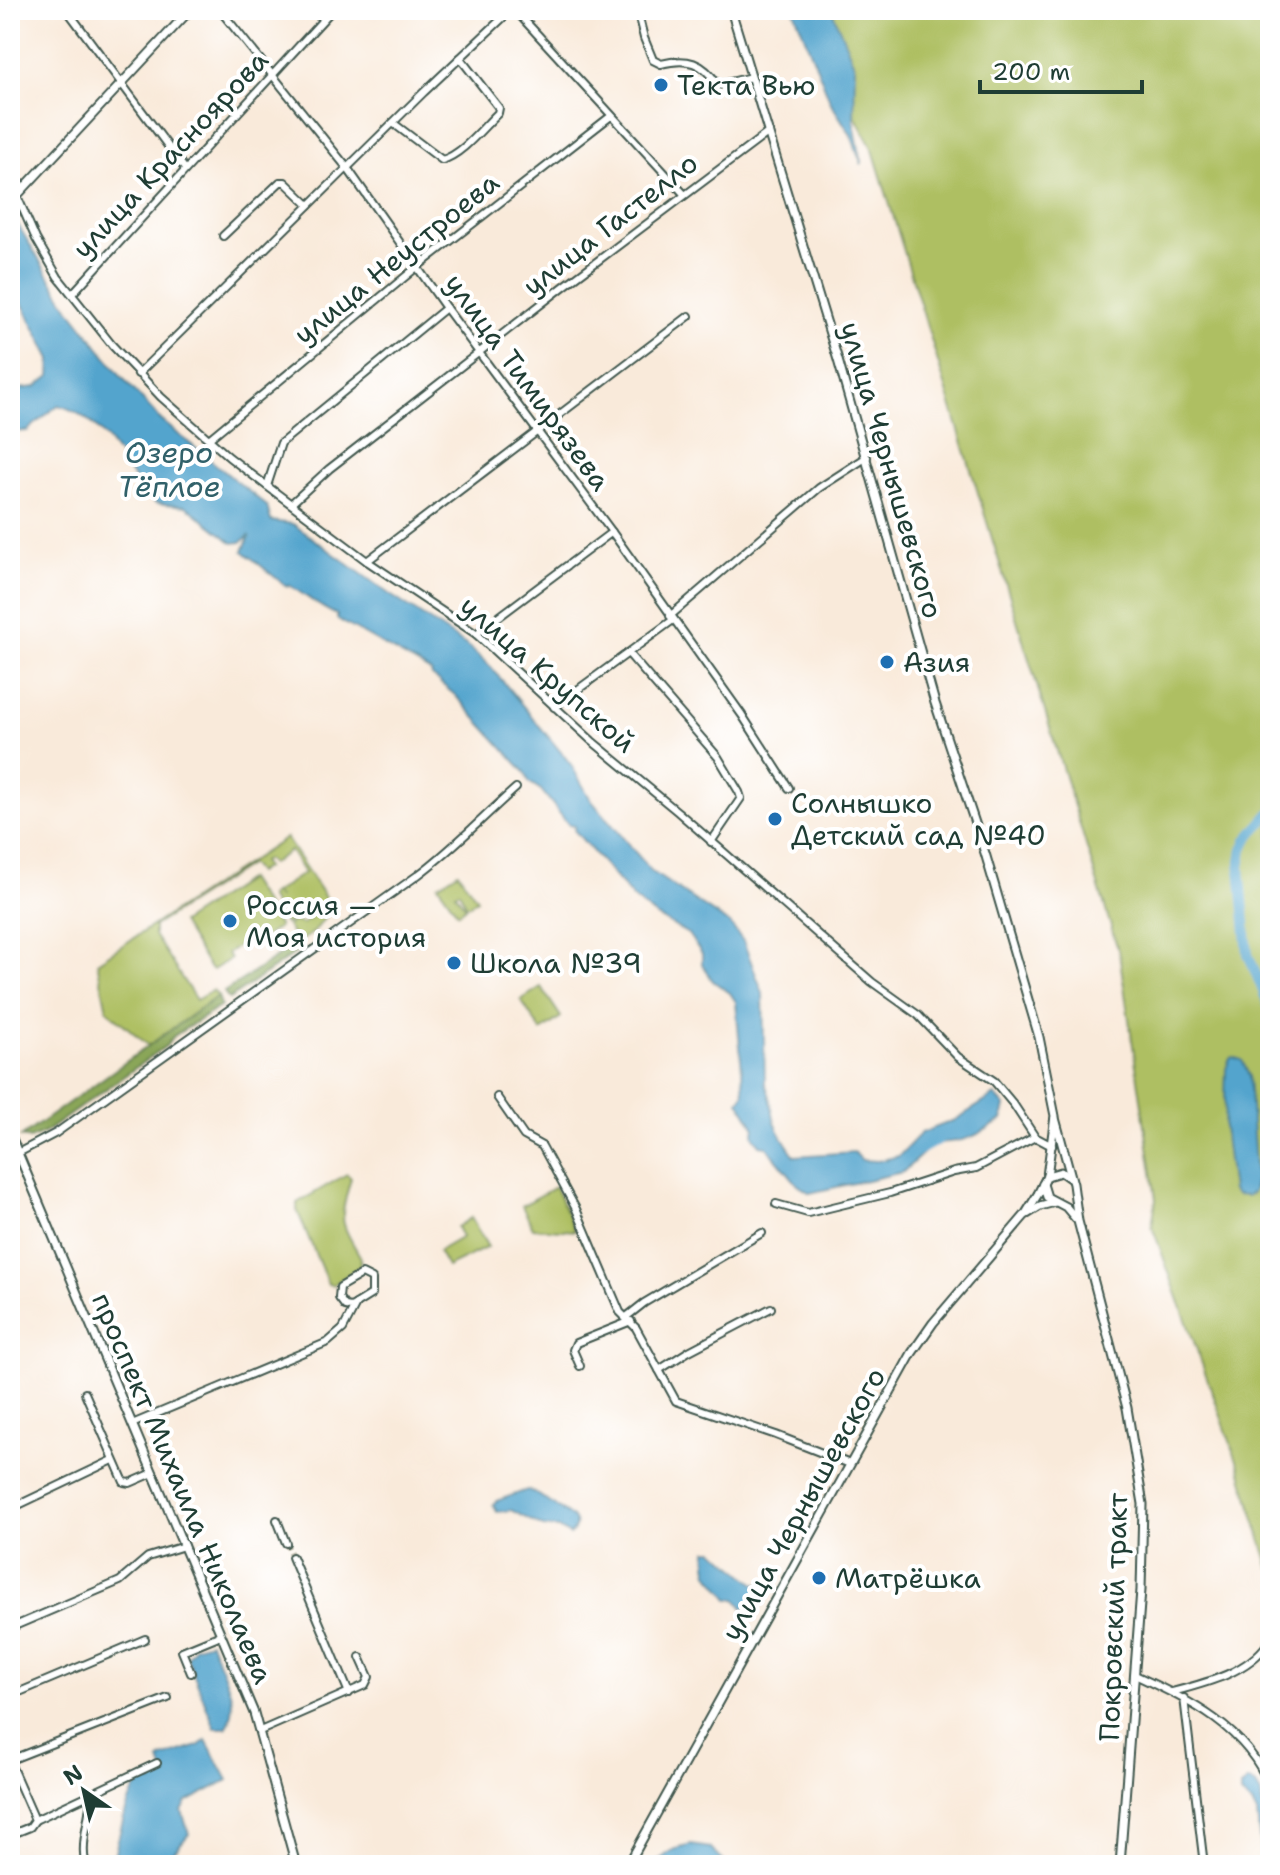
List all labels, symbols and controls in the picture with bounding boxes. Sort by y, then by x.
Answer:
street label: улица Красноярова [63,42,277,266]
scale bar [980,44,1142,94]
text: 200 m [992,56,1070,88]
place label: Текта Вью [677,66,816,104]
marker: Текта Вью [652,76,670,94]
street label: улица Гастелло [515,144,705,304]
street label: улица Неустроева [285,163,507,353]
street label: улица Тимирязева [436,266,620,498]
street label: улица Чернышевского [831,317,953,623]
water label: Озеро Тёплое [117,432,221,507]
street label: улица Крупской [452,587,644,761]
place label: Азия [903,643,970,681]
marker: Азия [878,653,896,671]
place label: Солнышко Детский сад №40 [791,784,1046,854]
marker: Солнышко Детский сад №40 [766,810,784,828]
place label: Россия — Моя история [246,886,426,956]
marker: Россия — Моя история [221,912,239,930]
place label: Школа №39 [470,944,642,982]
marker: Школа №39 [445,954,463,972]
street label: проспект Михаила Николаева [83,1287,283,1689]
street label: улица Чернышевского [712,1361,894,1647]
street label: Покровский тракт [1090,1491,1136,1742]
place label: Матрёшка [835,1559,981,1597]
marker: Матрёшка [810,1569,828,1587]
north arrow [44,1751,124,1831]
text: N [58,1758,88,1792]

